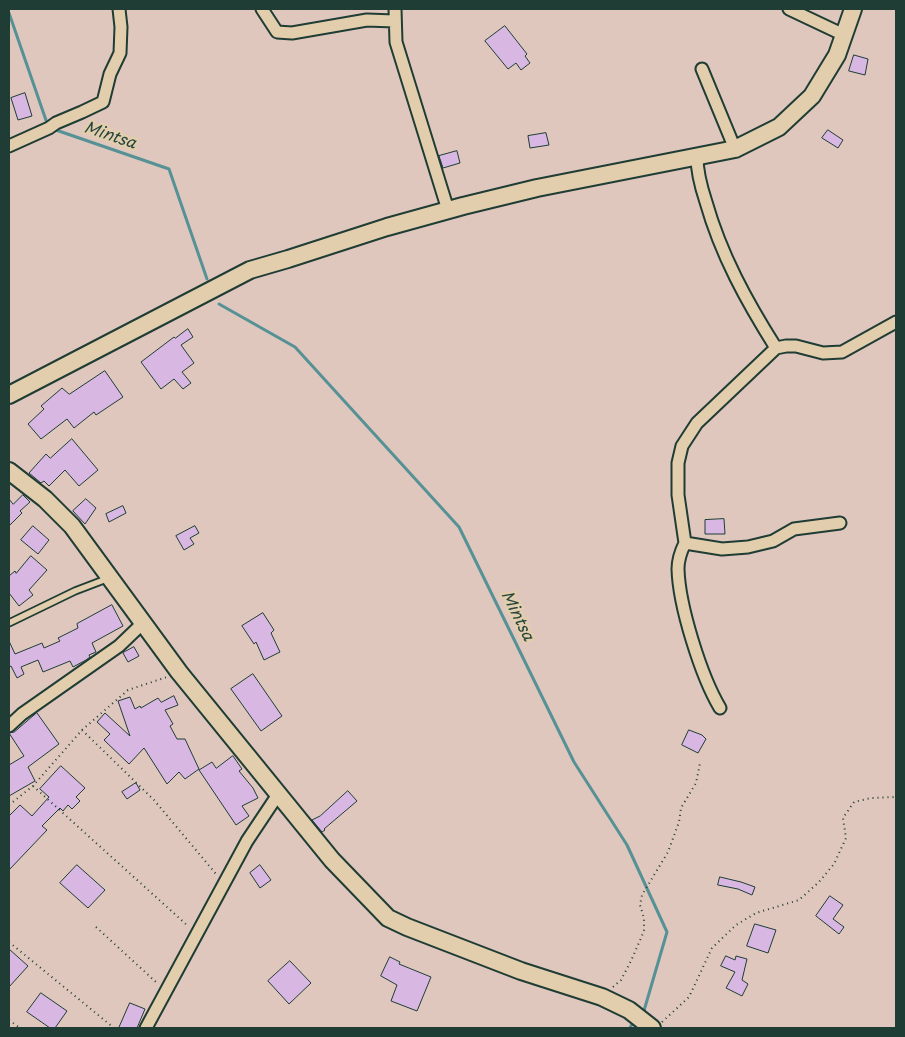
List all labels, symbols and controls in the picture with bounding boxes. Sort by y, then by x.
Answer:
water label: Mintsa [82,118,138,154]
water label: Mintsa [497,588,537,644]

